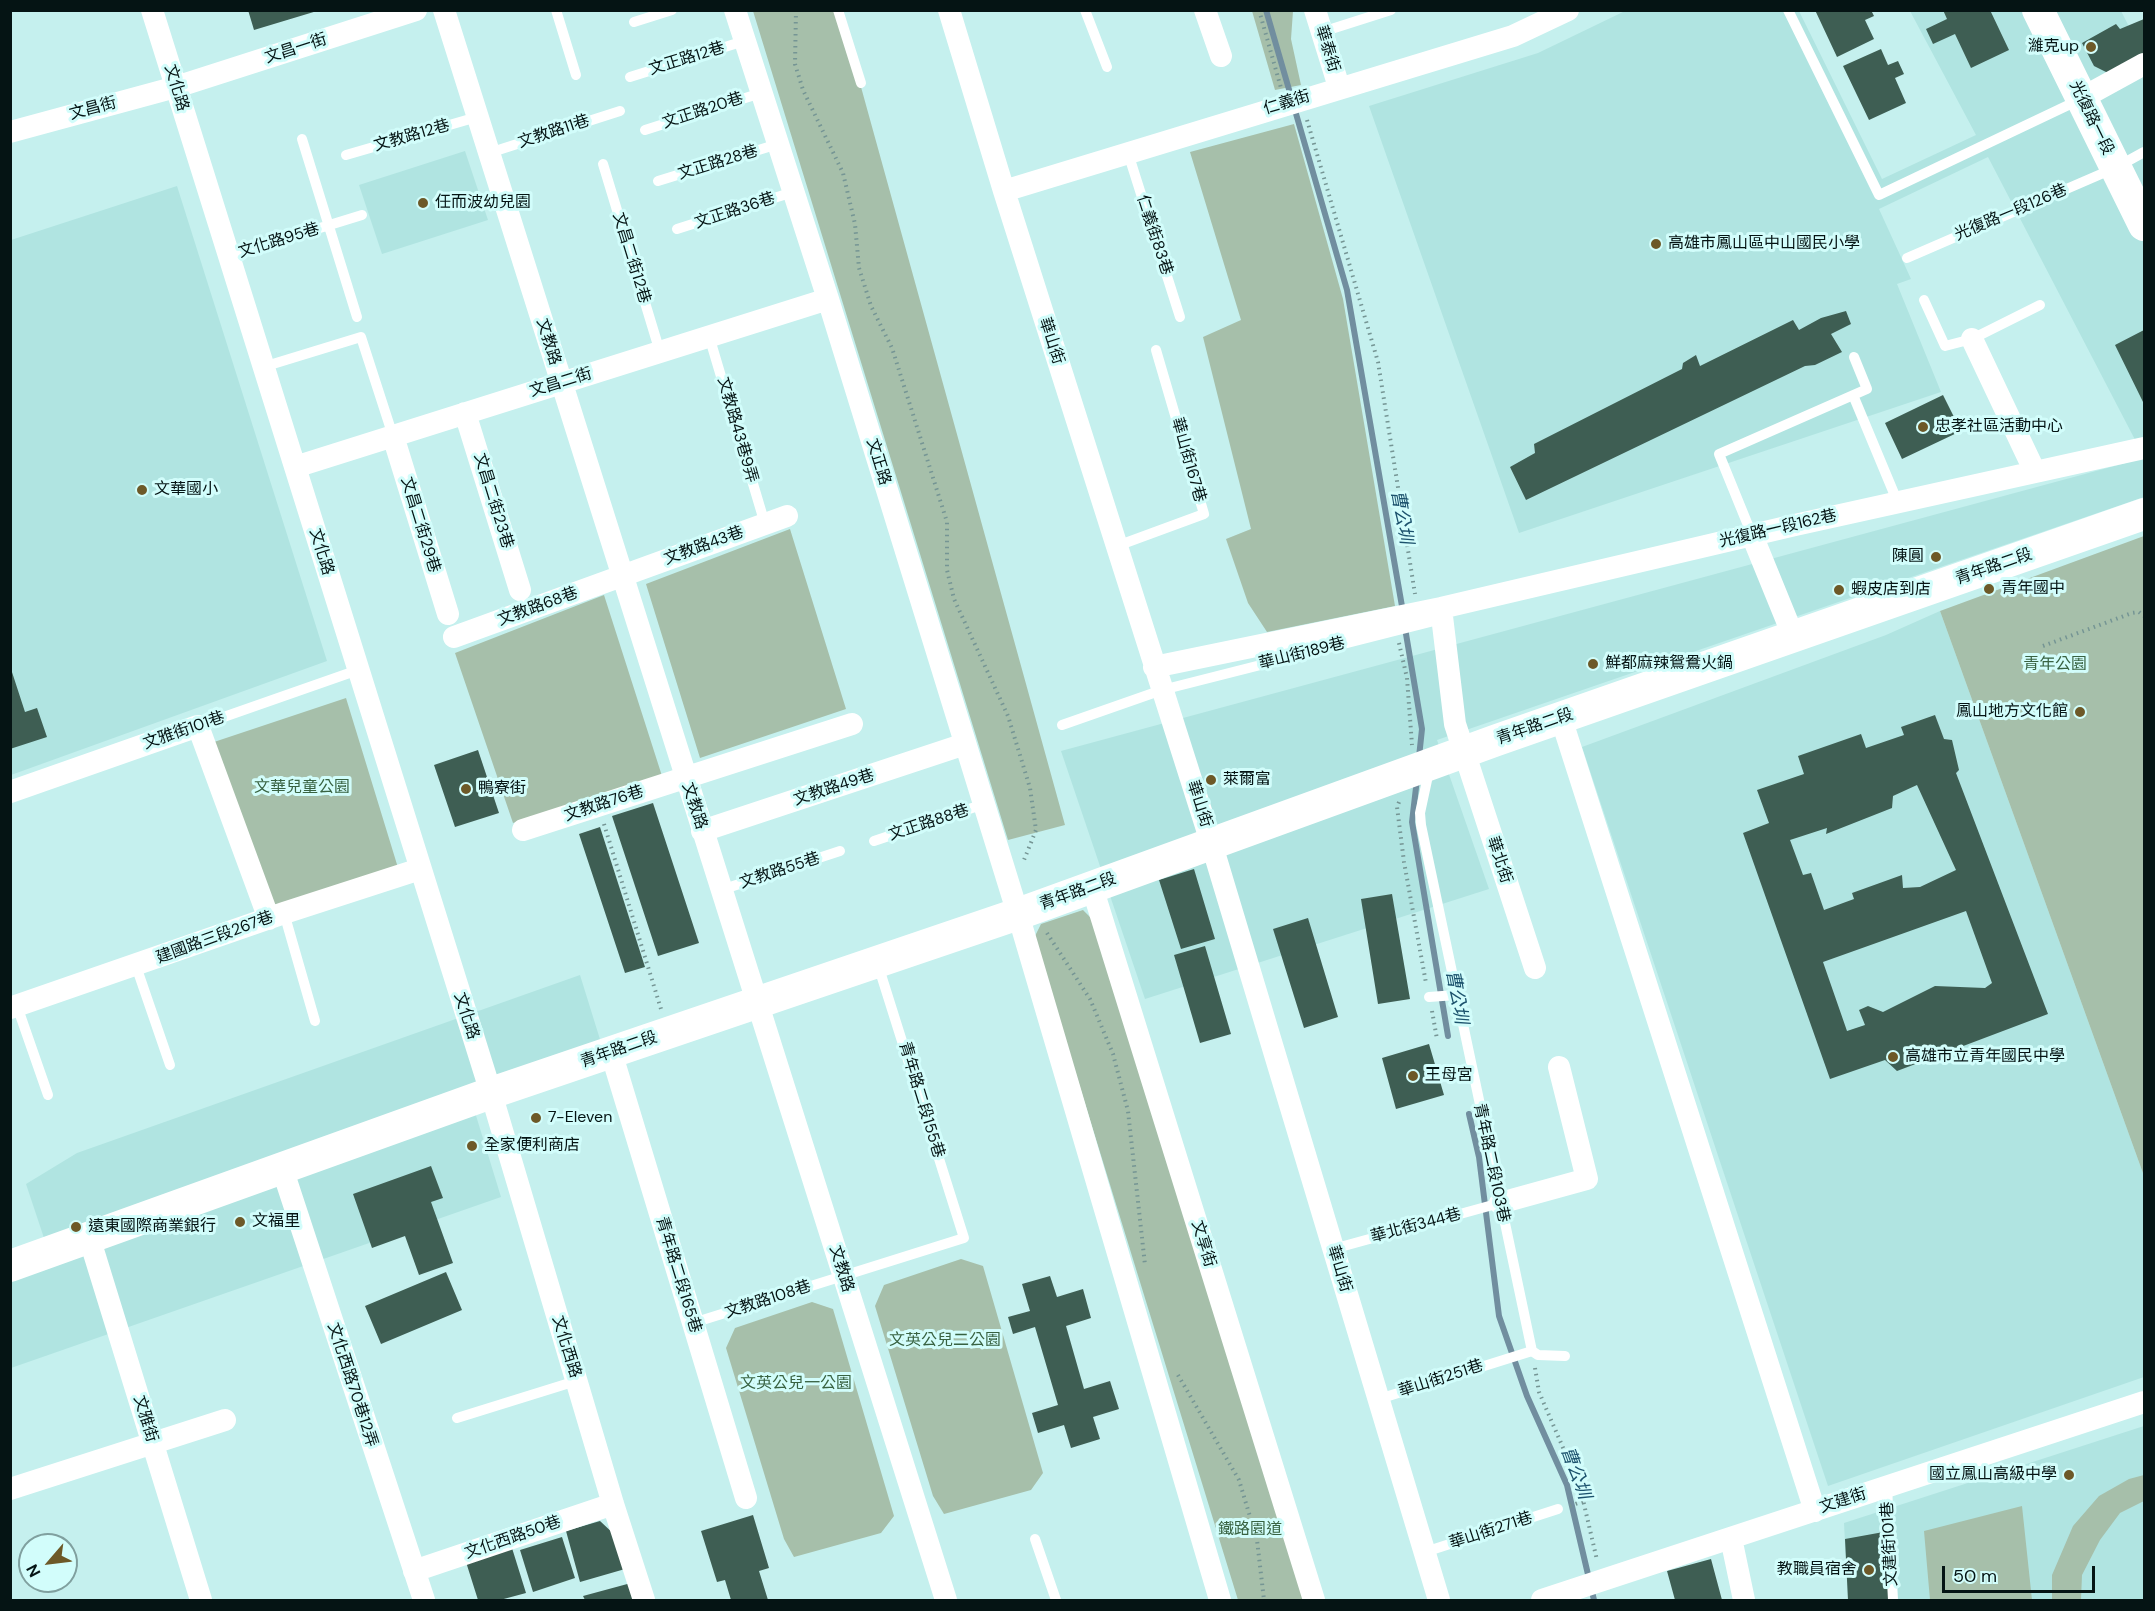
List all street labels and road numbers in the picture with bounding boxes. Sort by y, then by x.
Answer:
street label: 華泰街 [1311,23,1343,75]
street label: 文昌一街 [263,30,329,68]
street label: 文正路12巷 [647,38,727,80]
street label: 文化路 [160,62,192,114]
street label: 光復路一段 [2065,78,2117,158]
street label: 仁義街 [1261,87,1313,119]
street label: 文正路20巷 [660,89,746,133]
street label: 文昌街 [67,94,119,124]
street label: 文教路11巷 [516,111,592,153]
street label: 文教路12巷 [372,116,452,156]
street label: 文正路28巷 [676,142,760,184]
street label: 光復路一段126巷 [1952,181,2070,245]
street label: 文正路36巷 [692,189,778,233]
street label: 仁義街83巷 [1132,192,1176,278]
street label: 文昌二街12巷 [608,210,654,306]
street label: 文化路95巷 [236,220,322,262]
street label: 華山街 [1034,315,1068,367]
street label: 文教路 [532,316,564,368]
street label: 文昌二街 [528,364,594,402]
street label: 文教路43巷9弄 [713,375,761,485]
street label: 華山街167巷 [1167,415,1209,505]
street label: 文正路 [862,436,894,488]
street label: 文昌二街23巷 [469,451,517,551]
street label: 文昌二街29巷 [396,475,444,575]
street label: 光復路一段162巷 [1717,506,1839,552]
street label: 文教路43巷 [662,523,746,569]
street label: 文化路 [305,526,337,578]
street label: 青年路二段 [1953,545,2035,589]
street label: 文教路68巷 [495,584,581,630]
street label: 華山街189巷 [1257,634,1347,674]
street label: 青年路二段 [1494,705,1576,749]
street label: 文雅街101巷 [141,708,227,754]
street label: 文教路49巷 [791,766,877,810]
street label: 華山街 [1182,778,1216,830]
street label: 文教路 [677,780,711,832]
street label: 文教路76巷 [562,782,646,826]
street label: 文正路88巷 [886,801,972,845]
street label: 華北街 [1482,834,1516,886]
street label: 文教路55巷 [737,849,823,893]
street label: 青年路二段 [1037,869,1119,915]
street label: 建國路三段267巷 [154,908,276,968]
street label: 文化路 [449,990,483,1042]
street label: 青年路二段 [578,1028,660,1072]
street label: 青年路二段155巷 [894,1040,948,1160]
street label: 青年路二段103巷 [1469,1102,1513,1224]
street label: 華北街344巷 [1369,1205,1463,1247]
street label: 青年路二段165巷 [651,1215,705,1335]
street label: 文享街 [1187,1218,1219,1270]
street label: 文教路 [825,1243,857,1295]
street label: 華山街 [1323,1243,1355,1295]
street label: 文教路108巷 [722,1277,814,1323]
street label: 文化西路 [547,1314,585,1380]
street label: 文化西路70巷12弄 [323,1320,381,1450]
street label: 華山街251巷 [1396,1356,1486,1402]
street label: 文雅街 [129,1393,161,1445]
street label: 文建街 [1817,1484,1869,1518]
street label: 文建街101巷 [1878,1501,1902,1587]
street label: 華山街271巷 [1447,1508,1535,1554]
street label: 文化西路50巷 [462,1513,564,1563]

